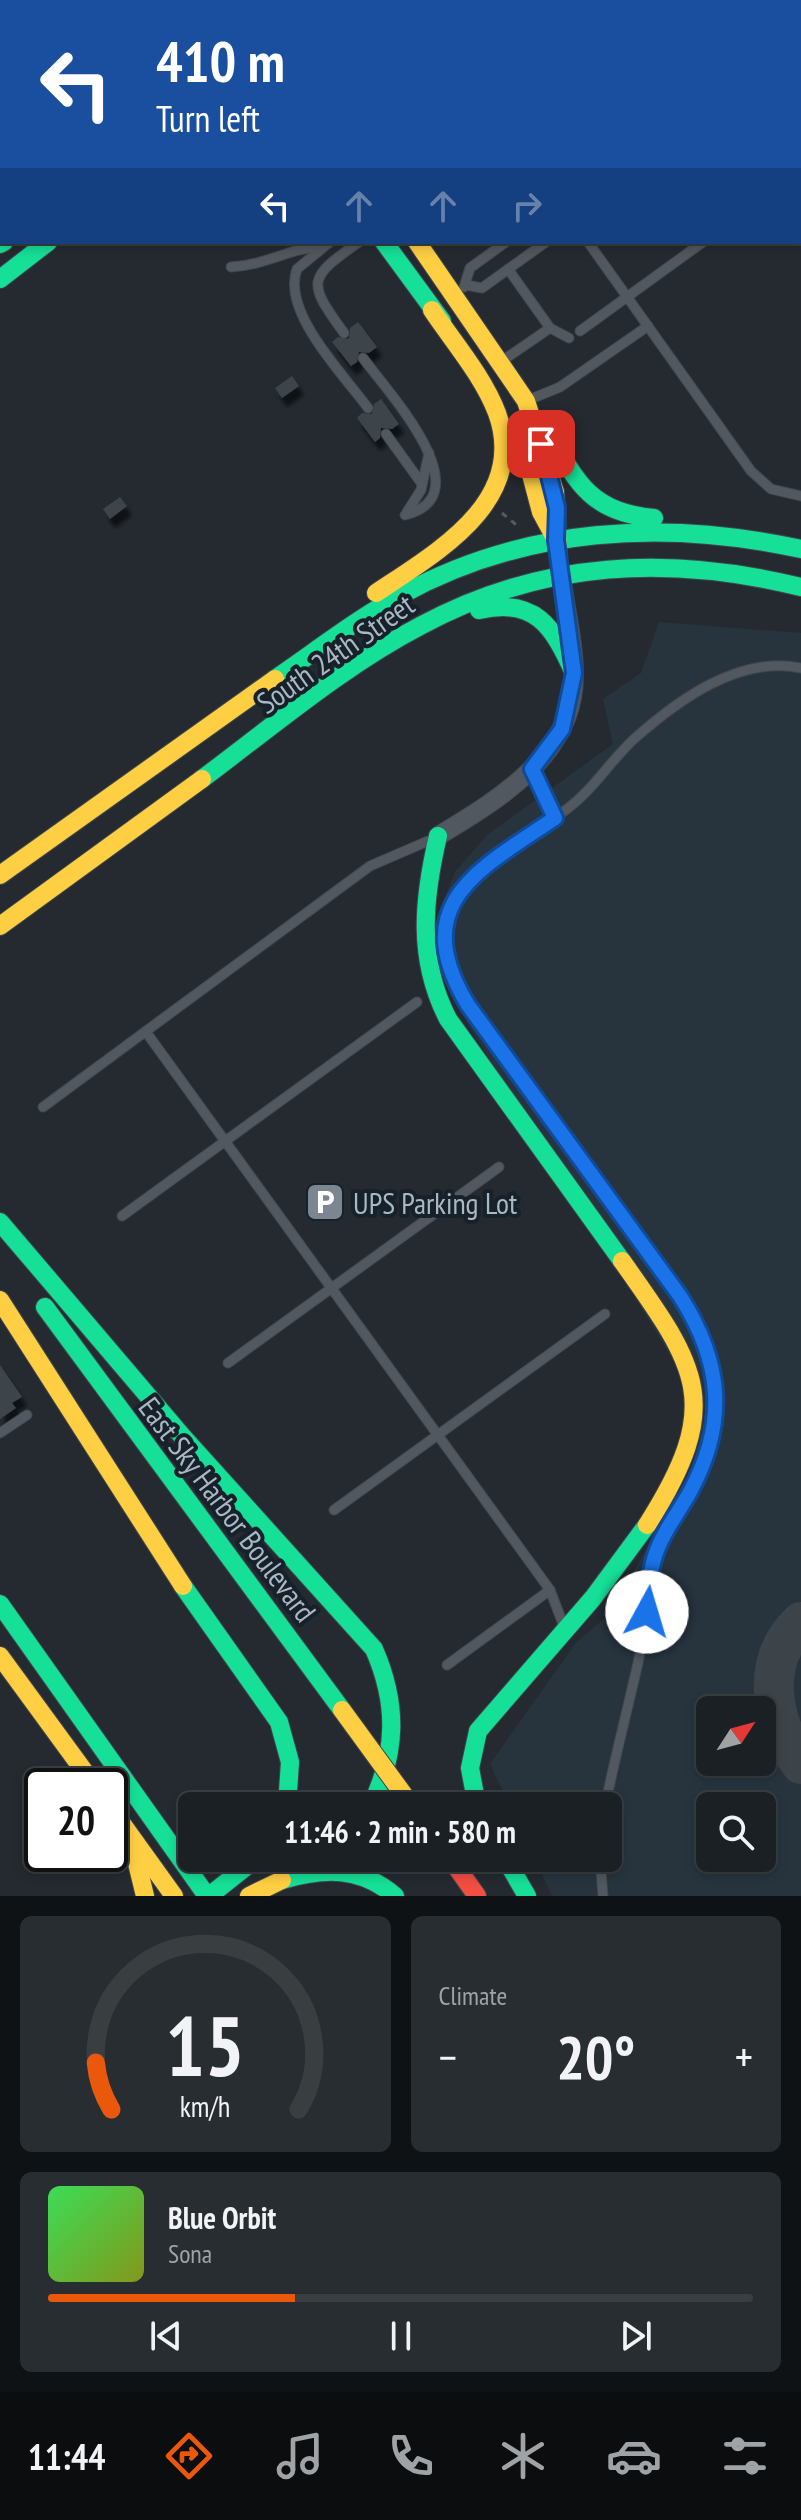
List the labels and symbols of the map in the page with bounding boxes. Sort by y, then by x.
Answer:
pin [507,410,575,478]
street label: South 24th Street [249,584,422,722]
parking icon: UPS Parking Lot [304,1181,346,1223]
place label: UPS Parking Lot [353,1183,518,1222]
street label: East Sky Harbor Boulevard [131,1389,325,1629]
position arrow [605,1570,689,1654]
north arrow [696,1696,776,1776]
speed limit sign: 20 [24,1768,128,1872]

